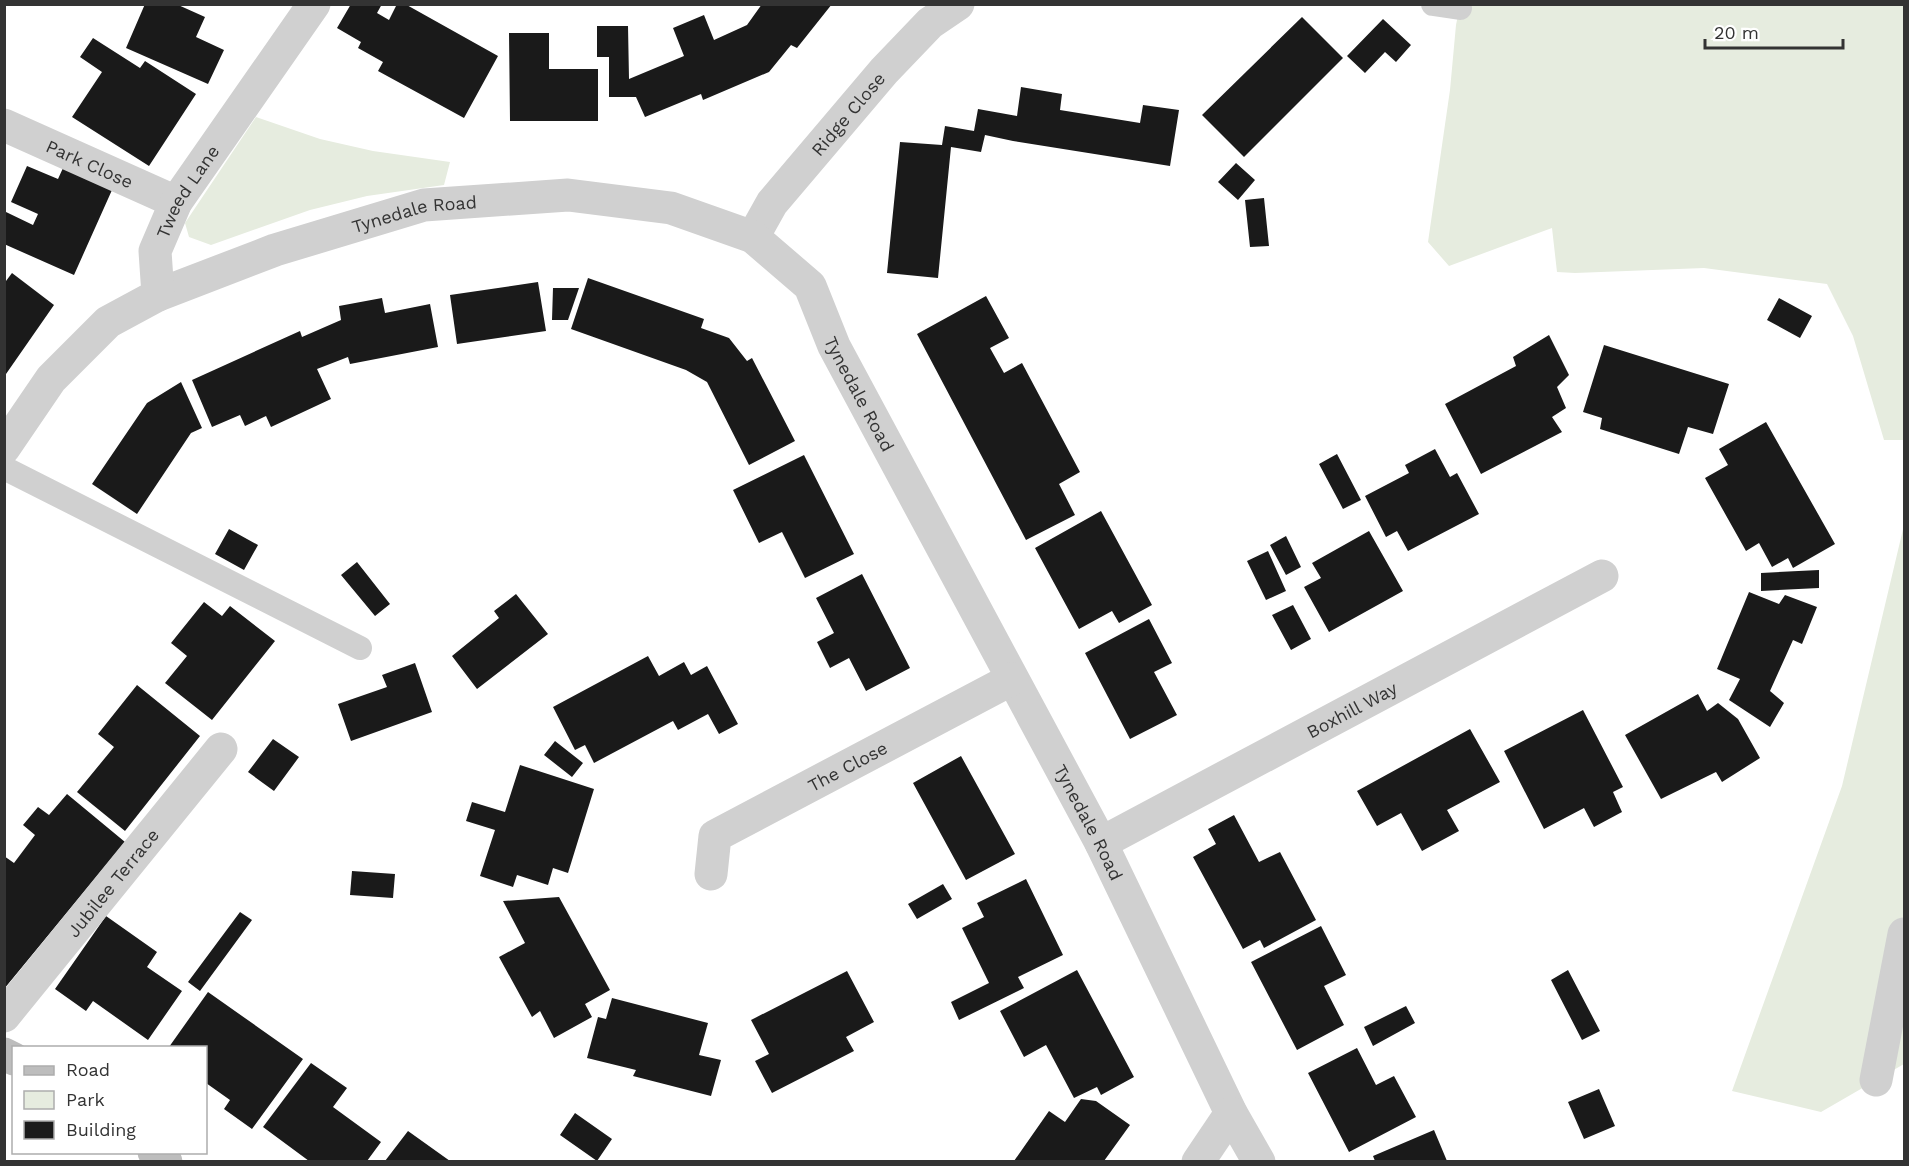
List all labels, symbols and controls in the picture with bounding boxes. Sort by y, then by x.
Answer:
scale bar [1705,12,1843,50]
text: 20 m [1714,22,1759,43]
street label: Ridge Close [807,68,889,160]
street label: Park Close [43,135,137,192]
street label: Tweed Lane [151,141,223,241]
street label: Tynedale Road [349,191,477,237]
street label: Tynedale Road [821,333,899,455]
street label: Boxhill Way [1303,676,1401,742]
street label: The Close [804,736,891,796]
street label: Tynedale Road [1050,761,1128,883]
street label: Jubilee Terrace [62,824,163,941]
legend [12,1046,207,1154]
text: Road [66,1059,110,1080]
text: Park [66,1089,105,1110]
text: Building [66,1119,136,1140]

